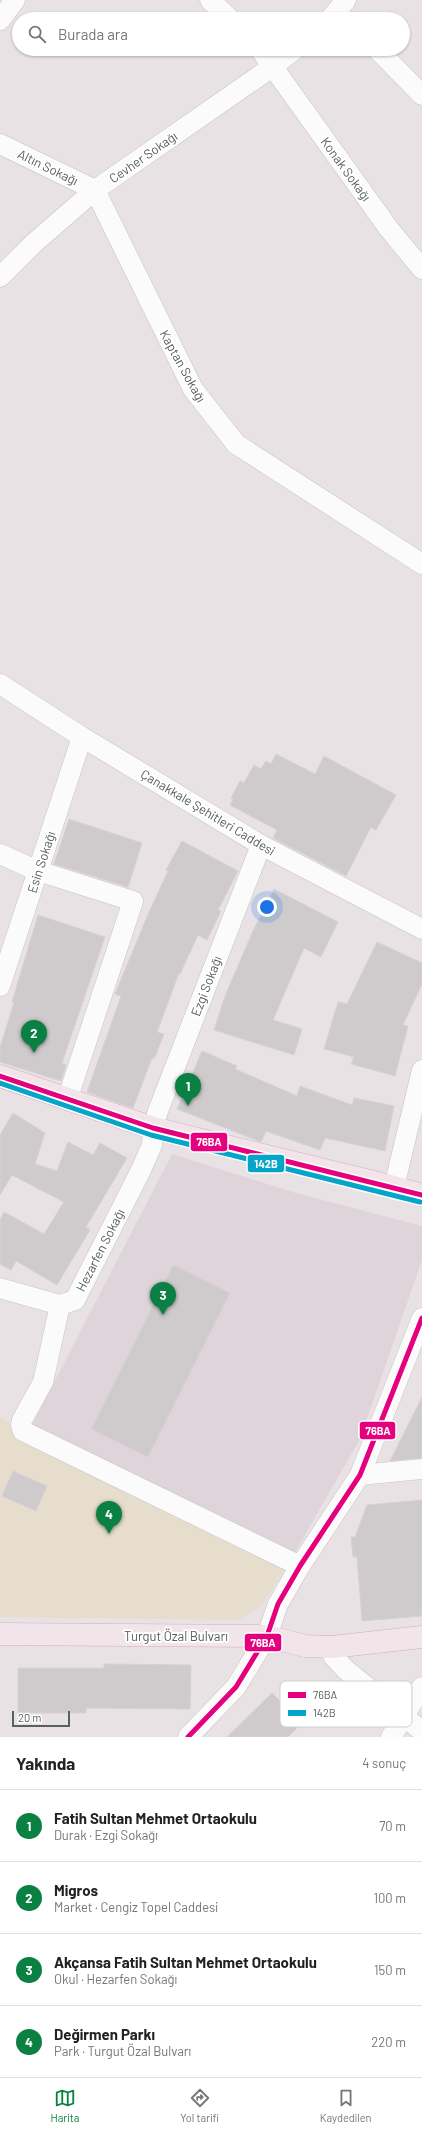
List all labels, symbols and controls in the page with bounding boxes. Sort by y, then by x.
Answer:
search box [12,12,410,56]
icon: search [26,23,48,45]
text: Burada ara [58,25,128,43]
street label: Cevher Sokağı [106,128,180,186]
street label: Konak Sokağı [317,134,375,204]
street label: Altın Sokağı [15,145,81,189]
street label: Kaptan Sokağı [157,327,209,405]
street label: Çanakkale Şehitleri Caddesi [138,766,278,859]
street label: Esin Sokağı [24,829,58,895]
your location [257,897,277,917]
street label: Ezgi Sokağı [187,954,225,1018]
pin: 2 [21,1020,47,1053]
pin: 1 [175,1073,201,1106]
line badge: 76BA [190,1132,228,1152]
text: 76BA [196,1135,222,1148]
line badge: 142B [247,1154,285,1173]
text: 142B [254,1157,278,1170]
street label: Hezarfen Sokağı [72,1206,128,1294]
pin: 3 [150,1282,176,1315]
line badge: 76BA [359,1421,396,1440]
text: 76BA [365,1424,391,1437]
pin: 4 [96,1501,122,1534]
street label: Turgut Özal Bulvarı [124,1628,228,1644]
line badge: 76BA [244,1633,282,1652]
text: 76BA [250,1636,276,1649]
legend [280,1681,412,1727]
text: 76BA [313,1688,338,1701]
text: 142B [313,1706,336,1719]
scale bar [12,1709,70,1728]
text: 20 m [18,1711,41,1724]
text: Yakında [16,1753,75,1773]
text: 4 sonuç [362,1755,406,1771]
text: Fatih Sultan Mehmet Ortaokulu [54,1809,257,1827]
text: 1 [27,1818,31,1834]
text: 70 m [379,1818,406,1834]
text: Durak · Ezgi Sokağı [54,1827,158,1843]
text: Migros [54,1881,98,1899]
text: 2 [25,1890,33,1906]
text: 100 m [373,1890,406,1906]
text: Market · Cengiz Topel Caddesi [54,1899,218,1915]
text: Akçansa Fatih Sultan Mehmet Ortaokulu [54,1953,317,1971]
text: 3 [25,1962,33,1978]
text: 150 m [374,1962,406,1978]
text: Okul · Hezarfen Sokağı [54,1971,177,1987]
text: Değirmen Parkı [54,2025,155,2043]
text: 4 [25,2034,33,2050]
text: 220 m [371,2034,406,2050]
text: Park · Turgut Özal Bulvarı [54,2043,191,2059]
tab: Harita [51,2087,79,2124]
tab: Yol tarifi [180,2087,219,2124]
tab: Kaydedilen [320,2087,371,2124]

